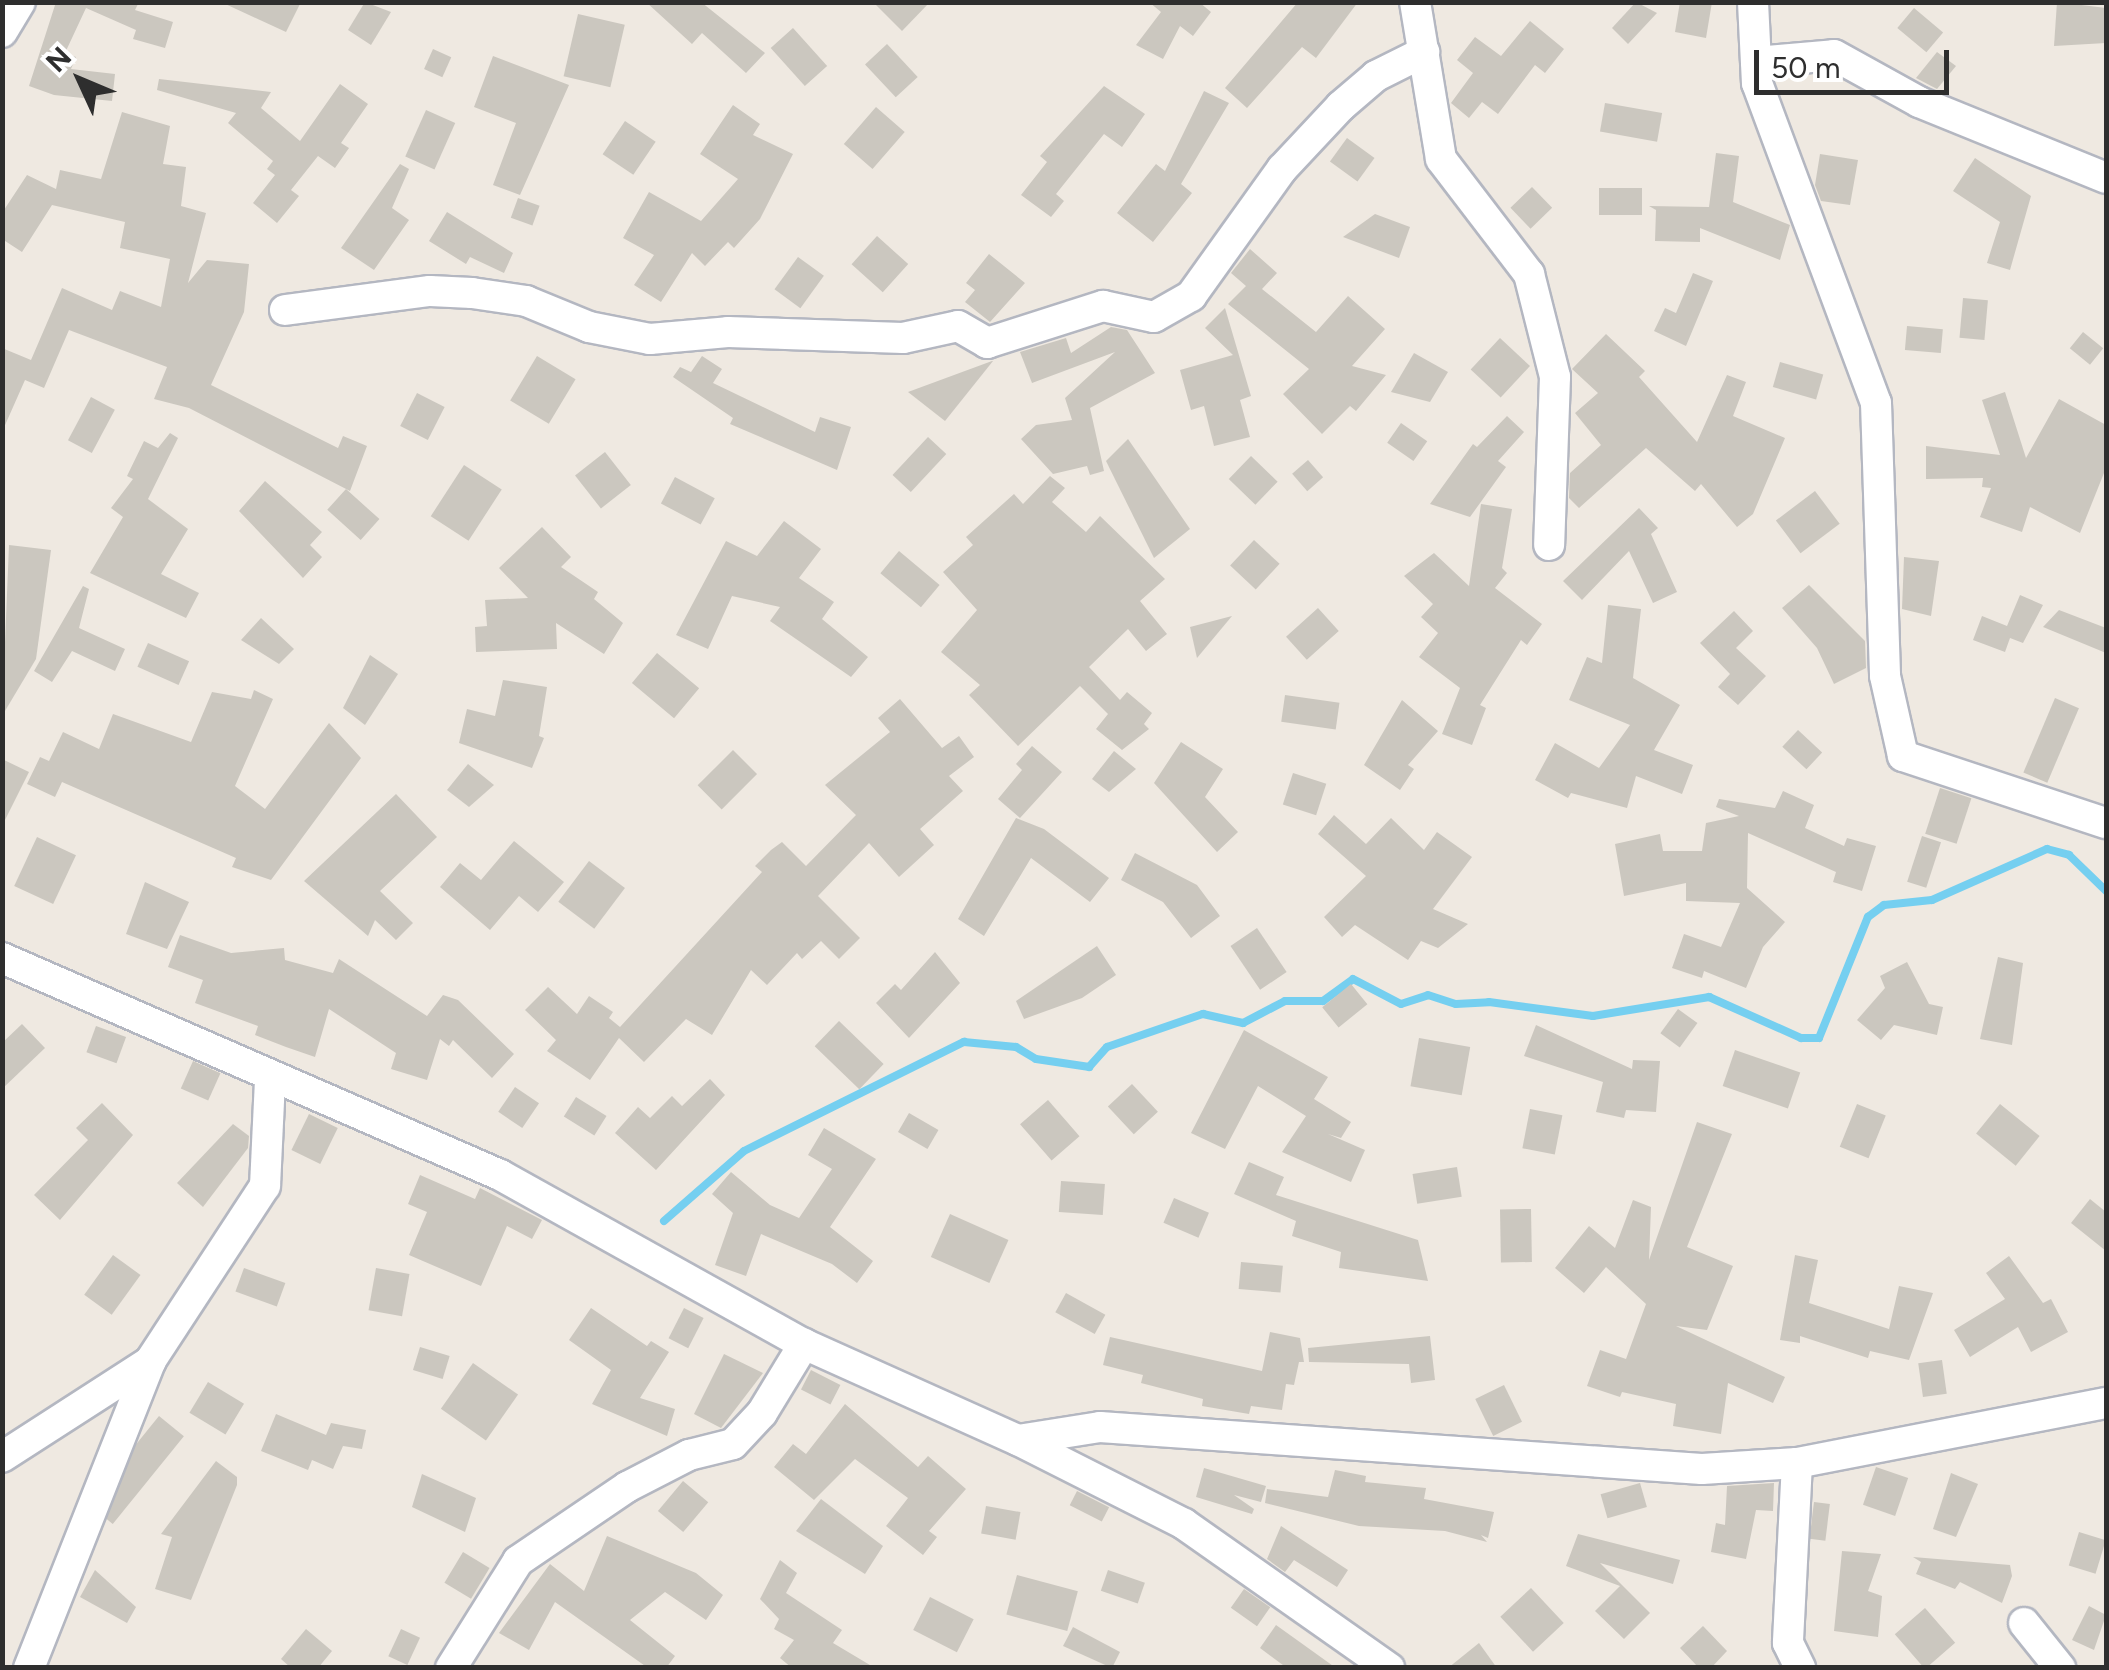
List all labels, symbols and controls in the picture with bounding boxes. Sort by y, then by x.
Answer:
north arrow [30,30,130,130]
scale bar [1759,30,1954,92]
text: N [39,40,78,79]
text: 50 m [1771,49,1840,86]

